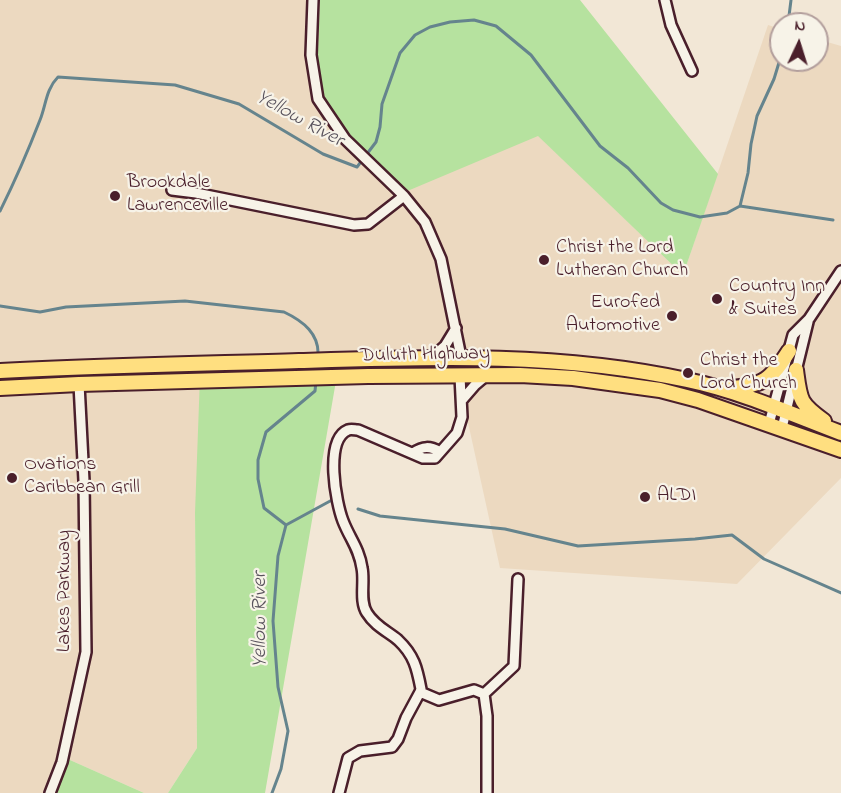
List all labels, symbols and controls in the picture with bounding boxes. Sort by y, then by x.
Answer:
north arrow [769,12,829,72]
text: N [794,14,806,38]
water label: Yellow River [251,86,347,154]
place label: Brookdale Lawrenceville [127,172,228,219]
marker: Brookdale Lawrenceville [108,189,122,203]
place label: Christ the Lord Lutheran Church [556,237,688,284]
marker: Christ the Lord Lutheran Church [537,253,551,267]
place label: Country Inn & Suites [729,276,825,323]
place label: Eurofed Automotive [566,292,660,339]
marker: Country Inn & Suites [710,292,724,306]
marker: Eurofed Automotive [665,309,679,323]
street label: Duluth Highway [360,343,490,369]
place label: Christ the Lord Church [700,350,797,397]
marker: Christ the Lord Church [681,366,695,380]
place label: Ovations Caribbean Grill [24,454,140,501]
marker: Ovations Caribbean Grill [5,471,19,485]
place label: ALDI [657,485,696,509]
marker: ALDI [638,490,652,504]
street label: Lakes Parkway [54,530,78,652]
water label: Yellow River [249,572,275,668]

